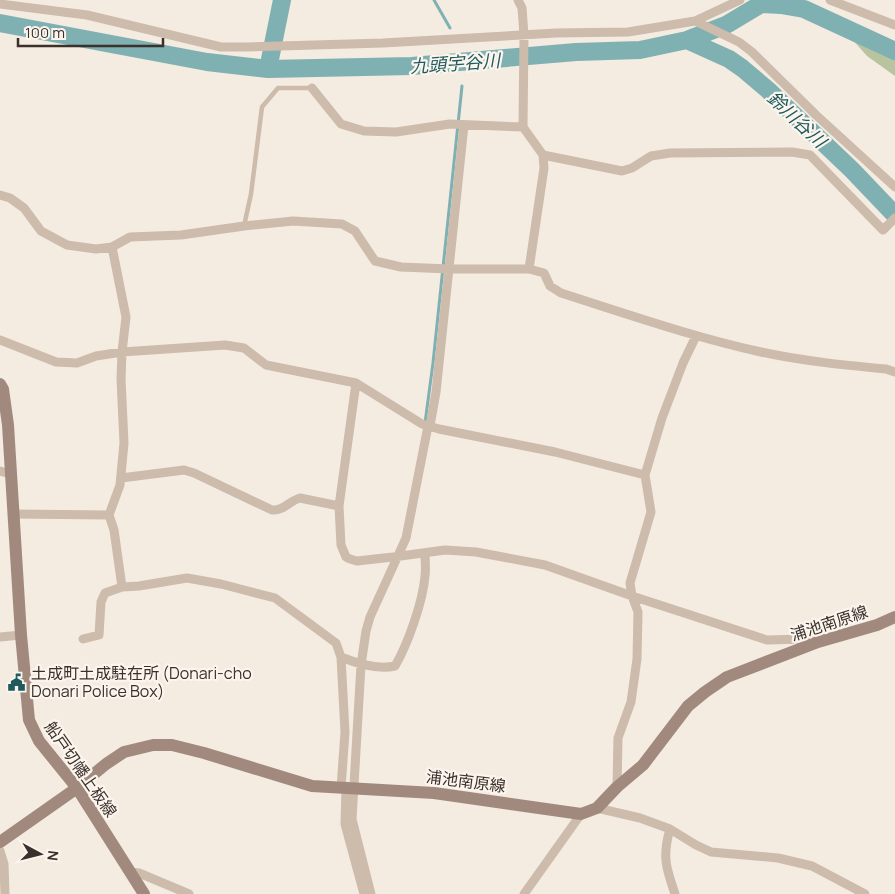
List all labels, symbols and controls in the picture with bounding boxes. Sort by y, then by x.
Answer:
scale bar [18,15,162,47]
text: 100 m [25,22,65,43]
water label: 九頭宇谷川 [409,48,503,78]
water label: 鈴川谷川 [762,86,833,154]
street label: 浦池南原線 [788,600,870,646]
place label: 土成町土成駐在所 (Donari-cho Donari Police Box) [31,662,252,702]
public building icon: 土成町土成駐在所 (Donari-cho Donari Police Box) [7,672,27,692]
street label: 船戸切幡上板線 [40,717,122,821]
street label: 浦池南原線 [425,765,507,797]
north arrow [15,829,65,879]
text: N [43,849,63,862]

